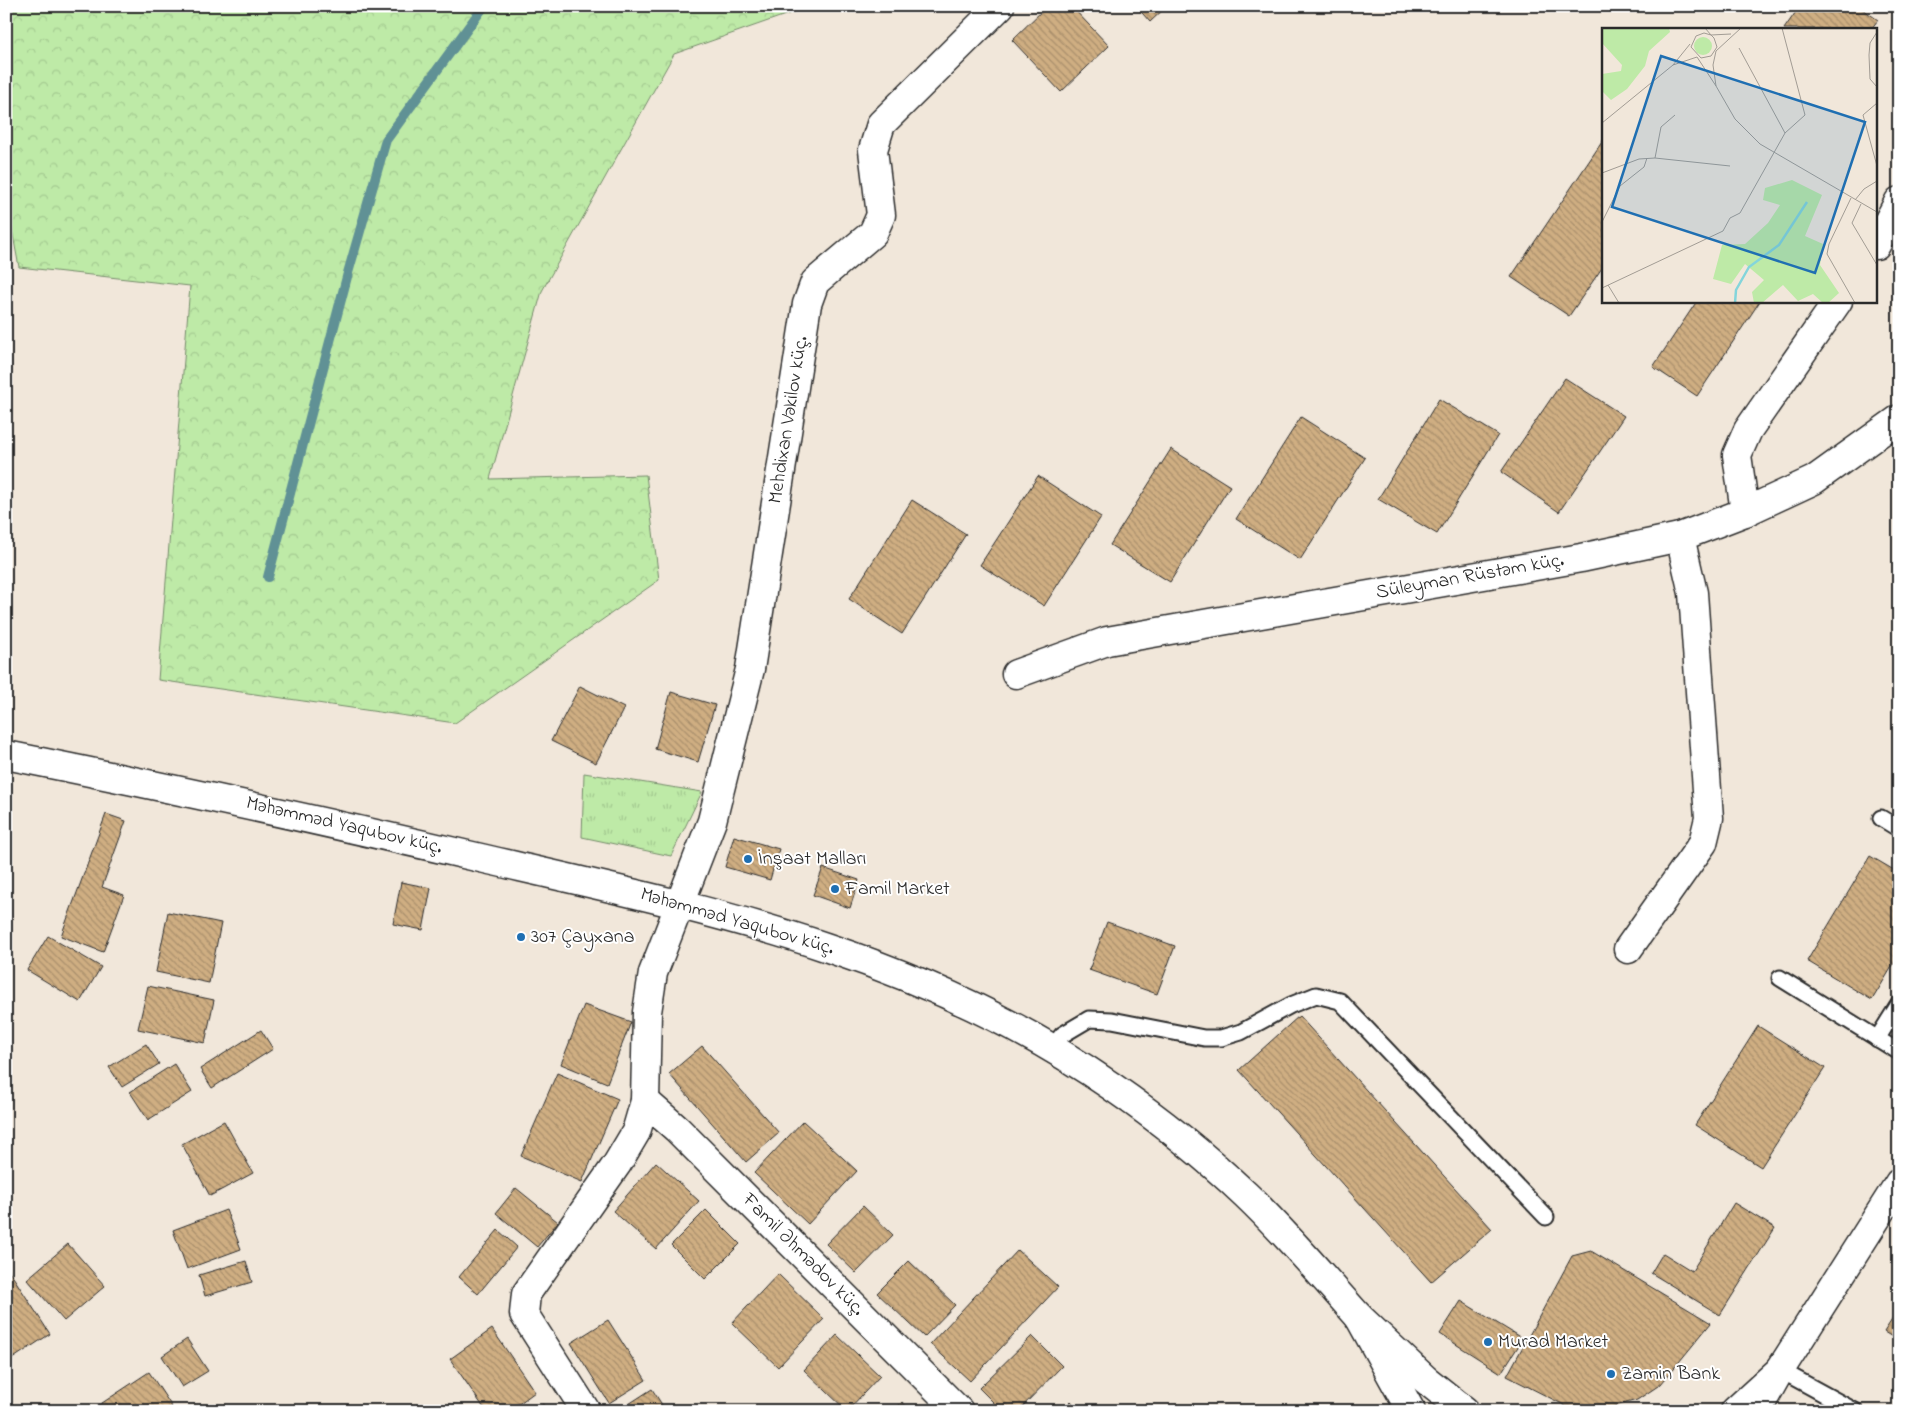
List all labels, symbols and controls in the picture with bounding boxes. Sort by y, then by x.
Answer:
inset map [1602,28,1878,302]
street label: Mehdixan Vəkilov küç. [761,334,817,506]
street label: Süleyman Rüstəm küç. [1374,546,1566,608]
street label: Məhəmməd Yaqubov küç. [243,789,445,863]
place label: İnşaat Malları [758,845,866,874]
marker: İnşaat Malları [742,853,754,865]
place label: Famil Market [844,875,950,904]
street label: Məhəmməd Yaqubov küç. [637,880,837,964]
marker: Famil Market [829,883,841,895]
place label: 307 Çayxana [531,923,634,952]
marker: 307 Çayxana [515,931,527,943]
street label: Famil Əhmədov küç. [734,1186,871,1323]
place label: Murad Market [1498,1328,1609,1357]
marker: Murad Market [1482,1336,1494,1348]
place label: Zamin Bank [1621,1360,1720,1389]
marker: Zamin Bank [1605,1368,1617,1380]

